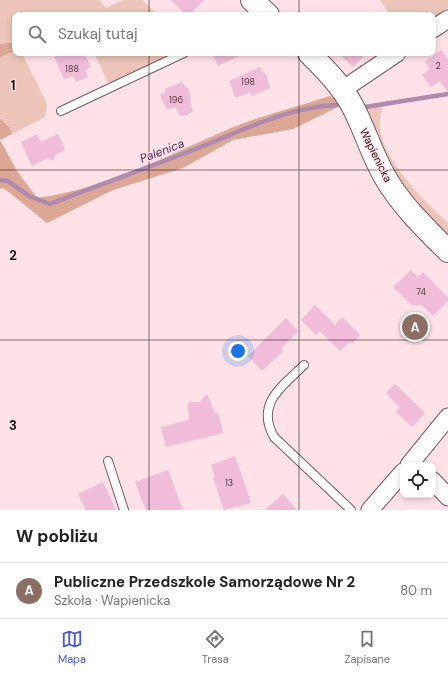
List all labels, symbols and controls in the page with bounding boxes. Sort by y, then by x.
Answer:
search box [12,12,436,56]
icon: search [26,23,48,45]
text: Szukaj tutaj [58,24,138,44]
house number: 2 [435,60,441,72]
house number: 188 [65,63,79,75]
house number: 198 [241,76,255,88]
text: 1 [11,77,15,94]
house number: 196 [169,94,183,106]
street label: Wapienicka [357,126,395,184]
water label: Palenica [137,135,187,167]
text: 2 [9,247,17,264]
house number: 74 [416,286,426,298]
pin: A [402,312,428,342]
your location [228,341,248,361]
text: 3 [9,417,17,434]
map controls [400,462,436,498]
button: locate [400,462,436,498]
house number: 13 [225,477,233,489]
text: W pobliżu [16,525,98,547]
text: Publiczne Przedszkole Samorządowe Nr 2 [54,572,355,592]
text: A [24,582,34,599]
text: 80 m [400,582,432,599]
text: Szkoła · Wapienicka [54,592,170,609]
tab: Mapa [58,628,86,666]
tab: Trasa [202,628,229,666]
tab: Zapisane [345,628,390,666]

